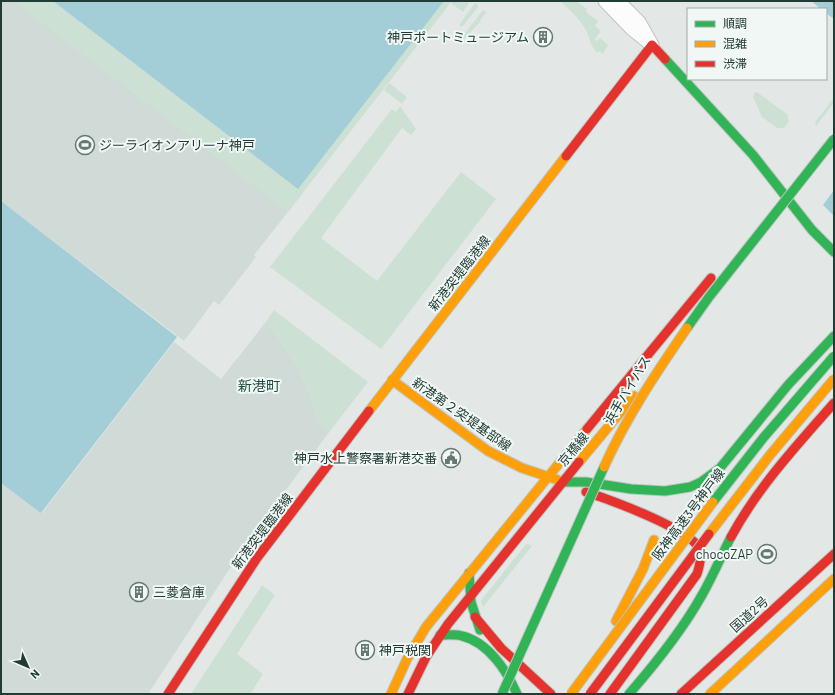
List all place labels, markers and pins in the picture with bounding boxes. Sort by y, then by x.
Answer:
building icon: 神戸ポートミュージアム [532,26,554,48]
place label: 神戸ポートミュージアム [387,29,529,45]
sports icon: ジーライオンアリーナ神戸 [74,134,96,156]
place label: ジーライオンアリーナ神戸 [99,137,255,153]
public building icon: 神戸水上警察署新港交番 [440,447,462,469]
place label: 神戸水上警察署新港交番 [294,450,437,466]
sports icon: chocoZAP [756,543,778,565]
place label: chocoZAP [696,546,753,562]
building icon: 三菱倉庫 [128,581,150,603]
place label: 三菱倉庫 [153,584,205,600]
building icon: 神戸税関 [354,639,376,661]
place label: 神戸税関 [379,642,431,658]

